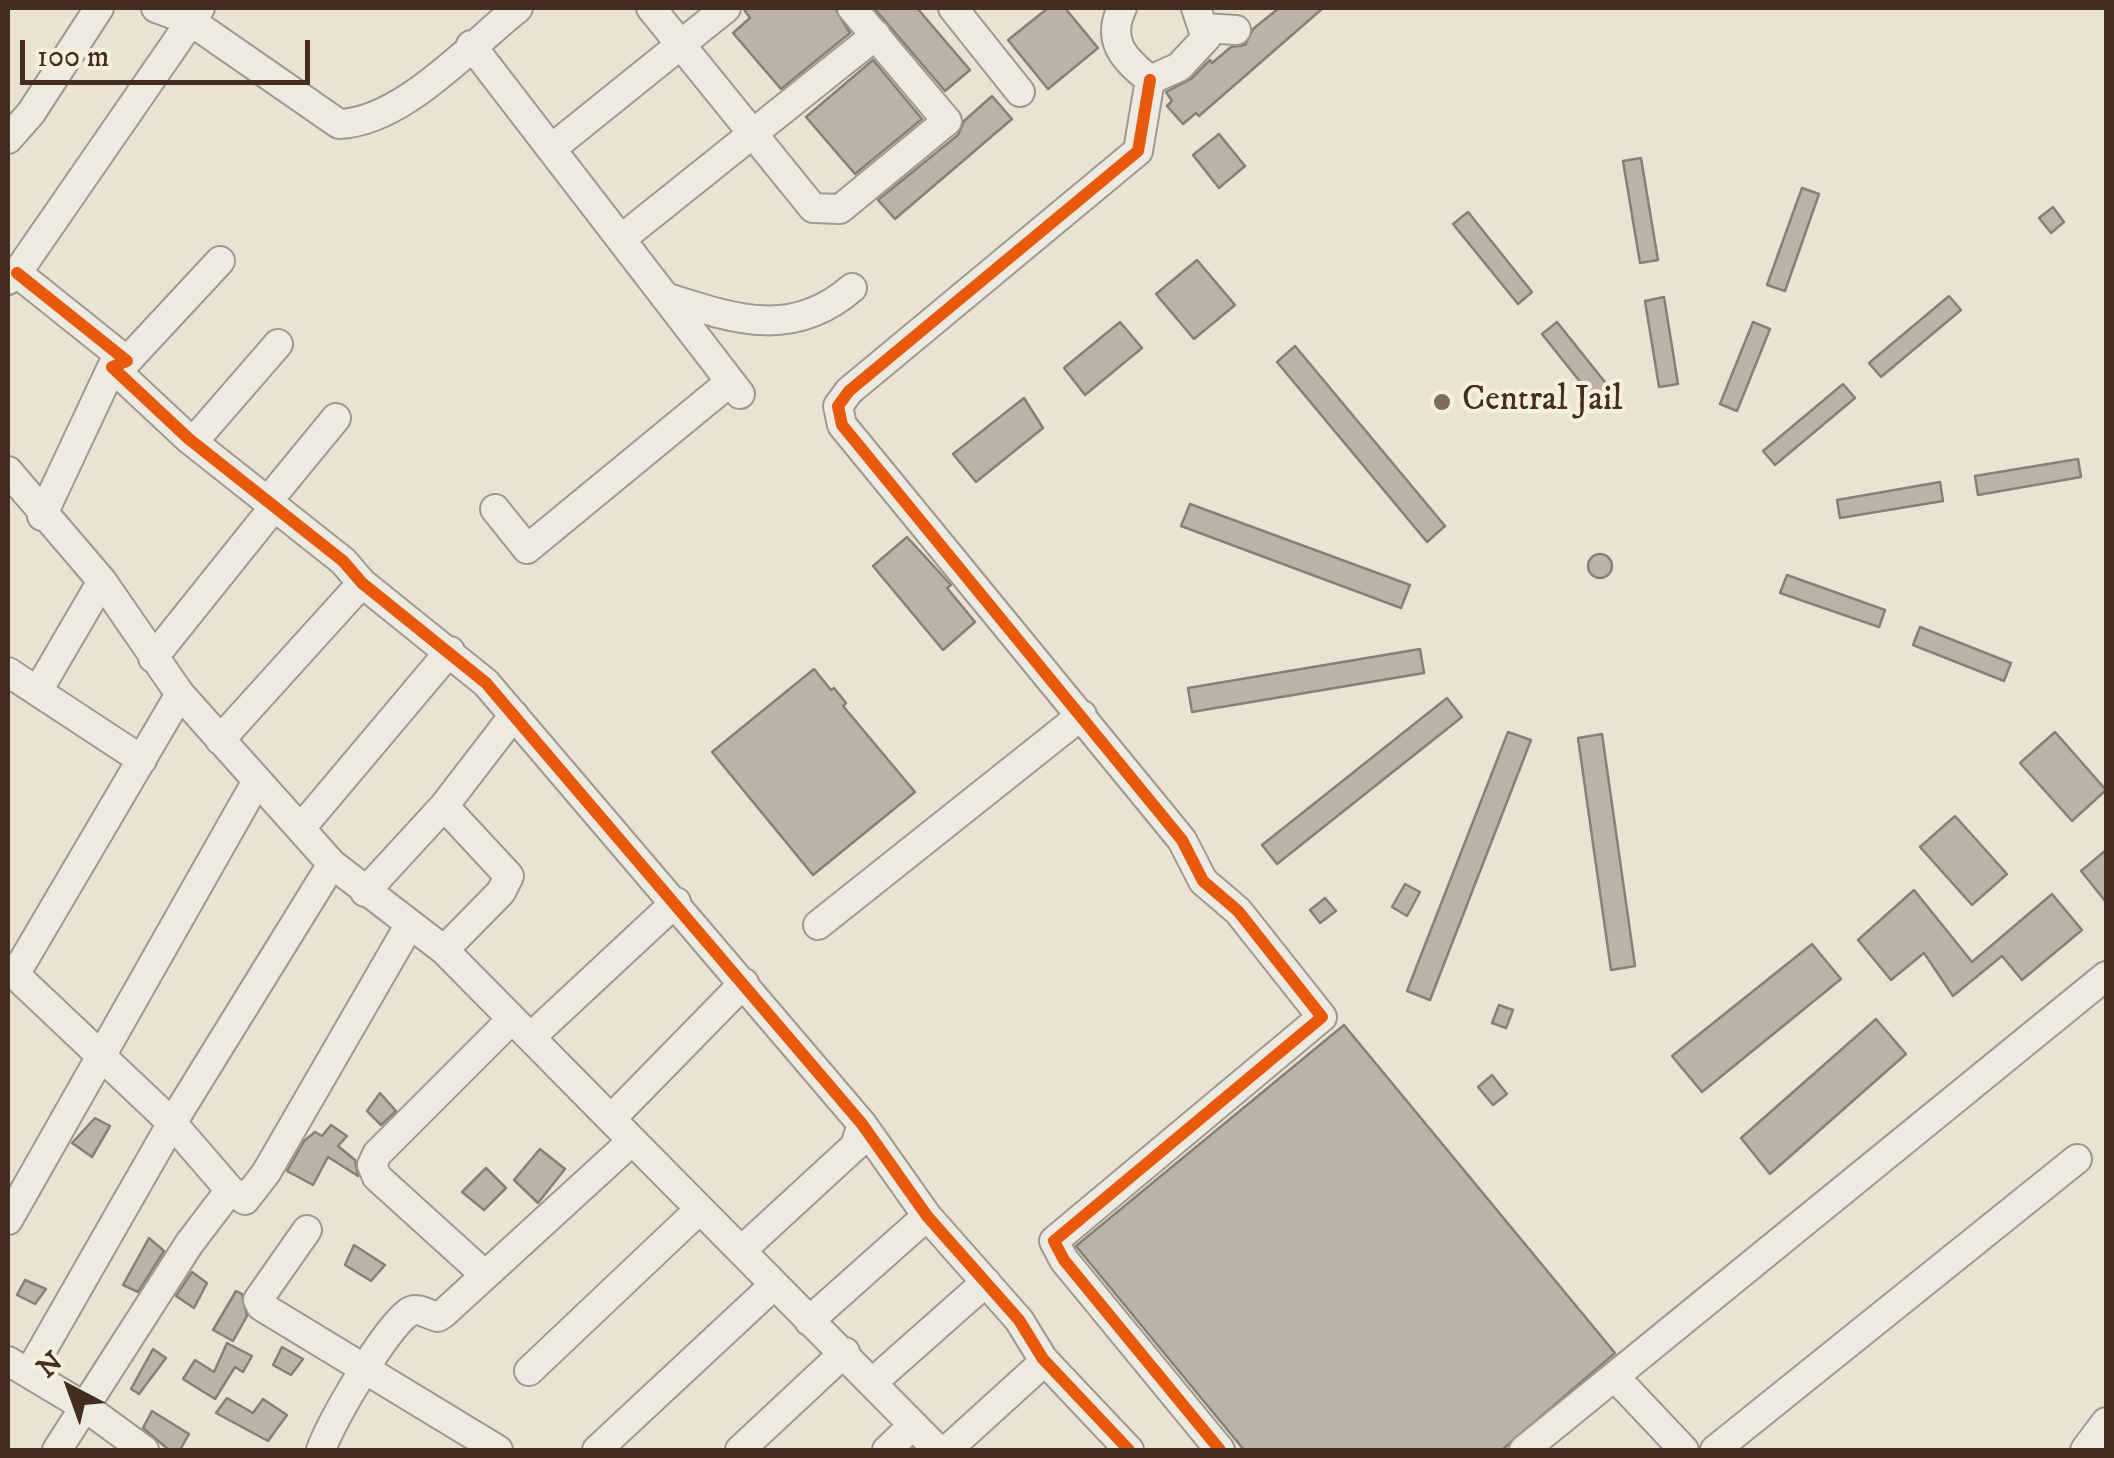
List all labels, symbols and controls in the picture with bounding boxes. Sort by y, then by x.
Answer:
scale bar [25,20,315,82]
text: 100 m [37,39,109,76]
place label: Central Jail [1462,381,1623,423]
marker: Central Jail [1431,391,1453,413]
north arrow [20,1338,120,1438]
text: N [30,1344,70,1386]

